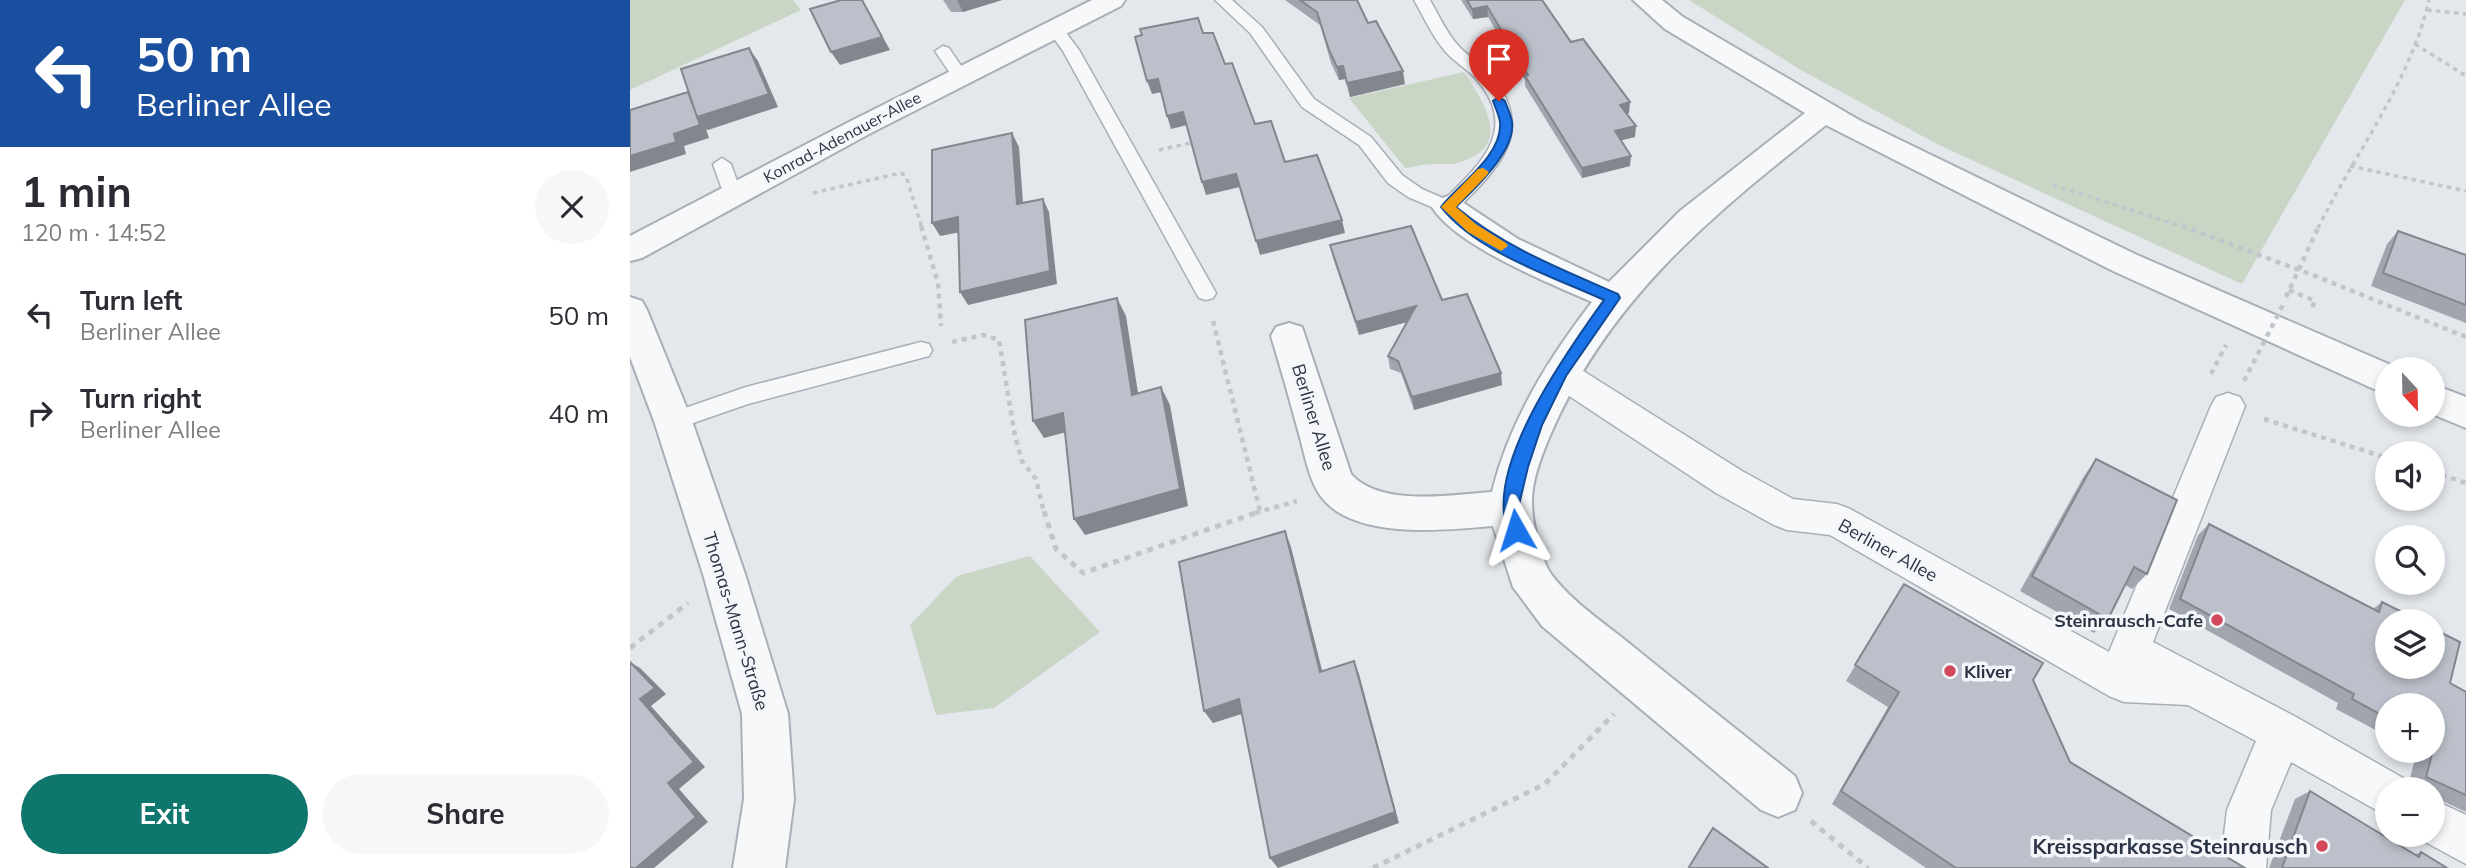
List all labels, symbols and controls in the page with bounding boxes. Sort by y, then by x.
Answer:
text: 50 m [136,23,252,84]
icon: left [21,28,112,119]
pin [1469,29,1529,101]
icon: arrive [1480,40,1518,78]
text: Berliner Allee [136,84,332,124]
street label: Konrad-Adenauer-Allee [760,87,924,187]
text: 1 min [21,165,132,218]
button: close [535,170,609,244]
text: 120 m · 14:52 [21,218,166,247]
text: Turn left [80,284,182,317]
icon: left [21,296,59,334]
text: 50 m [548,299,609,332]
text: Berliner Allee [80,317,221,346]
north arrow [2375,357,2445,427]
map controls [2375,357,2445,847]
street label: Berliner Allee [1287,361,1341,473]
text: Turn right [80,382,201,415]
icon: right [21,394,59,432]
text: 40 m [548,397,609,430]
text: Berliner Allee [80,415,221,444]
button: sound [2375,441,2445,511]
position arrow [1479,493,1553,567]
street label: Berliner Allee [1834,513,1942,587]
button: search [2375,525,2445,595]
street label: Thomas-Mann-Straße [698,529,774,713]
place label: Steinrausch-Cafe [2054,609,2203,632]
button: layers [2375,609,2445,679]
marker: Steinrausch-Cafe [2209,612,2225,628]
place label: Kliver [1964,660,2013,683]
marker: Kliver [1942,663,1958,679]
button: + [2375,693,2445,763]
button: Exit [21,774,308,854]
button: Share [322,774,609,854]
button: − [2375,777,2445,847]
place label: Kreissparkasse Steinrausch [2032,833,2308,859]
marker: Kreissparkasse Steinrausch [2314,838,2330,854]

